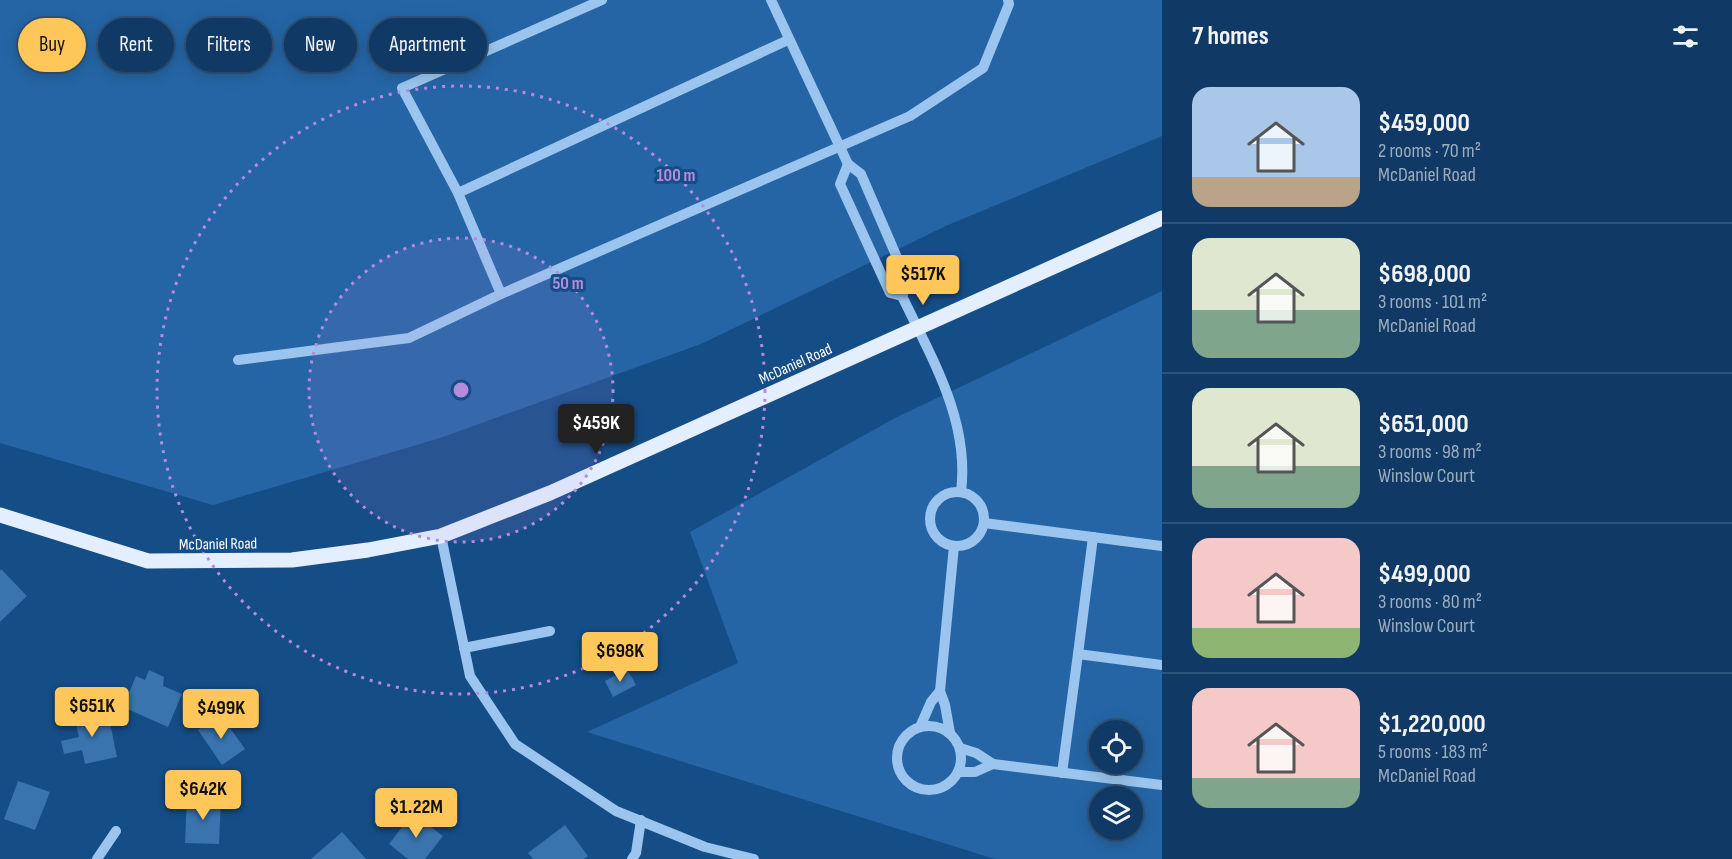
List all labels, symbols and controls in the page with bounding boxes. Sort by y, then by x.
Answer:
chip: Buy [18,18,86,72]
chip: Rent [98,18,174,72]
chip: Filters [186,18,272,72]
chip: New [284,18,357,72]
chip: Apartment [369,18,487,72]
icon: filters [1669,20,1702,53]
text: 7 homes [1192,21,1269,52]
text: $459,000 [1378,108,1470,139]
icon: home [1240,111,1312,183]
text: 2 rooms · 70 m² [1378,139,1481,163]
text: McDaniel Road [1378,163,1476,187]
text: 100 m [657,165,696,186]
pin: $517K [881,255,965,306]
text: $698,000 [1378,259,1471,290]
text: $517K [900,262,946,286]
icon: home [1240,262,1312,334]
text: 50 m [552,273,584,294]
text: 3 rooms · 101 m² [1378,290,1487,314]
text: McDaniel Road [1378,314,1476,338]
street label: McDaniel Road [756,340,835,389]
centre of rings [451,380,471,400]
pin: $459K [554,404,638,455]
text: $651,000 [1378,409,1469,440]
text: $459K [572,411,620,435]
icon: home [1240,412,1312,484]
text: 3 rooms · 98 m² [1378,440,1482,464]
text: Winslow Court [1378,464,1475,488]
street label: McDaniel Road [179,534,257,555]
text: $499,000 [1378,559,1471,590]
icon: home [1240,562,1312,634]
text: 3 rooms · 80 m² [1378,590,1482,614]
text: Winslow Court [1378,614,1475,638]
pin: $698K [578,632,662,683]
text: $698K [596,639,644,663]
pin: $651K [50,687,134,738]
pin: $499K [179,689,263,740]
text: $651K [69,694,115,718]
text: $499K [197,696,245,720]
text: $1,220,000 [1378,709,1486,740]
icon: home [1240,712,1312,784]
map controls [1089,720,1143,840]
button: locate [1089,720,1143,774]
text: 5 rooms · 183 m² [1378,740,1488,764]
text: McDaniel Road [1378,764,1476,788]
pin: $642K [161,770,245,821]
text: $642K [179,777,227,801]
button: layers [1089,786,1143,840]
pin: $1.22M [367,788,465,839]
text: $1.22M [389,795,443,819]

